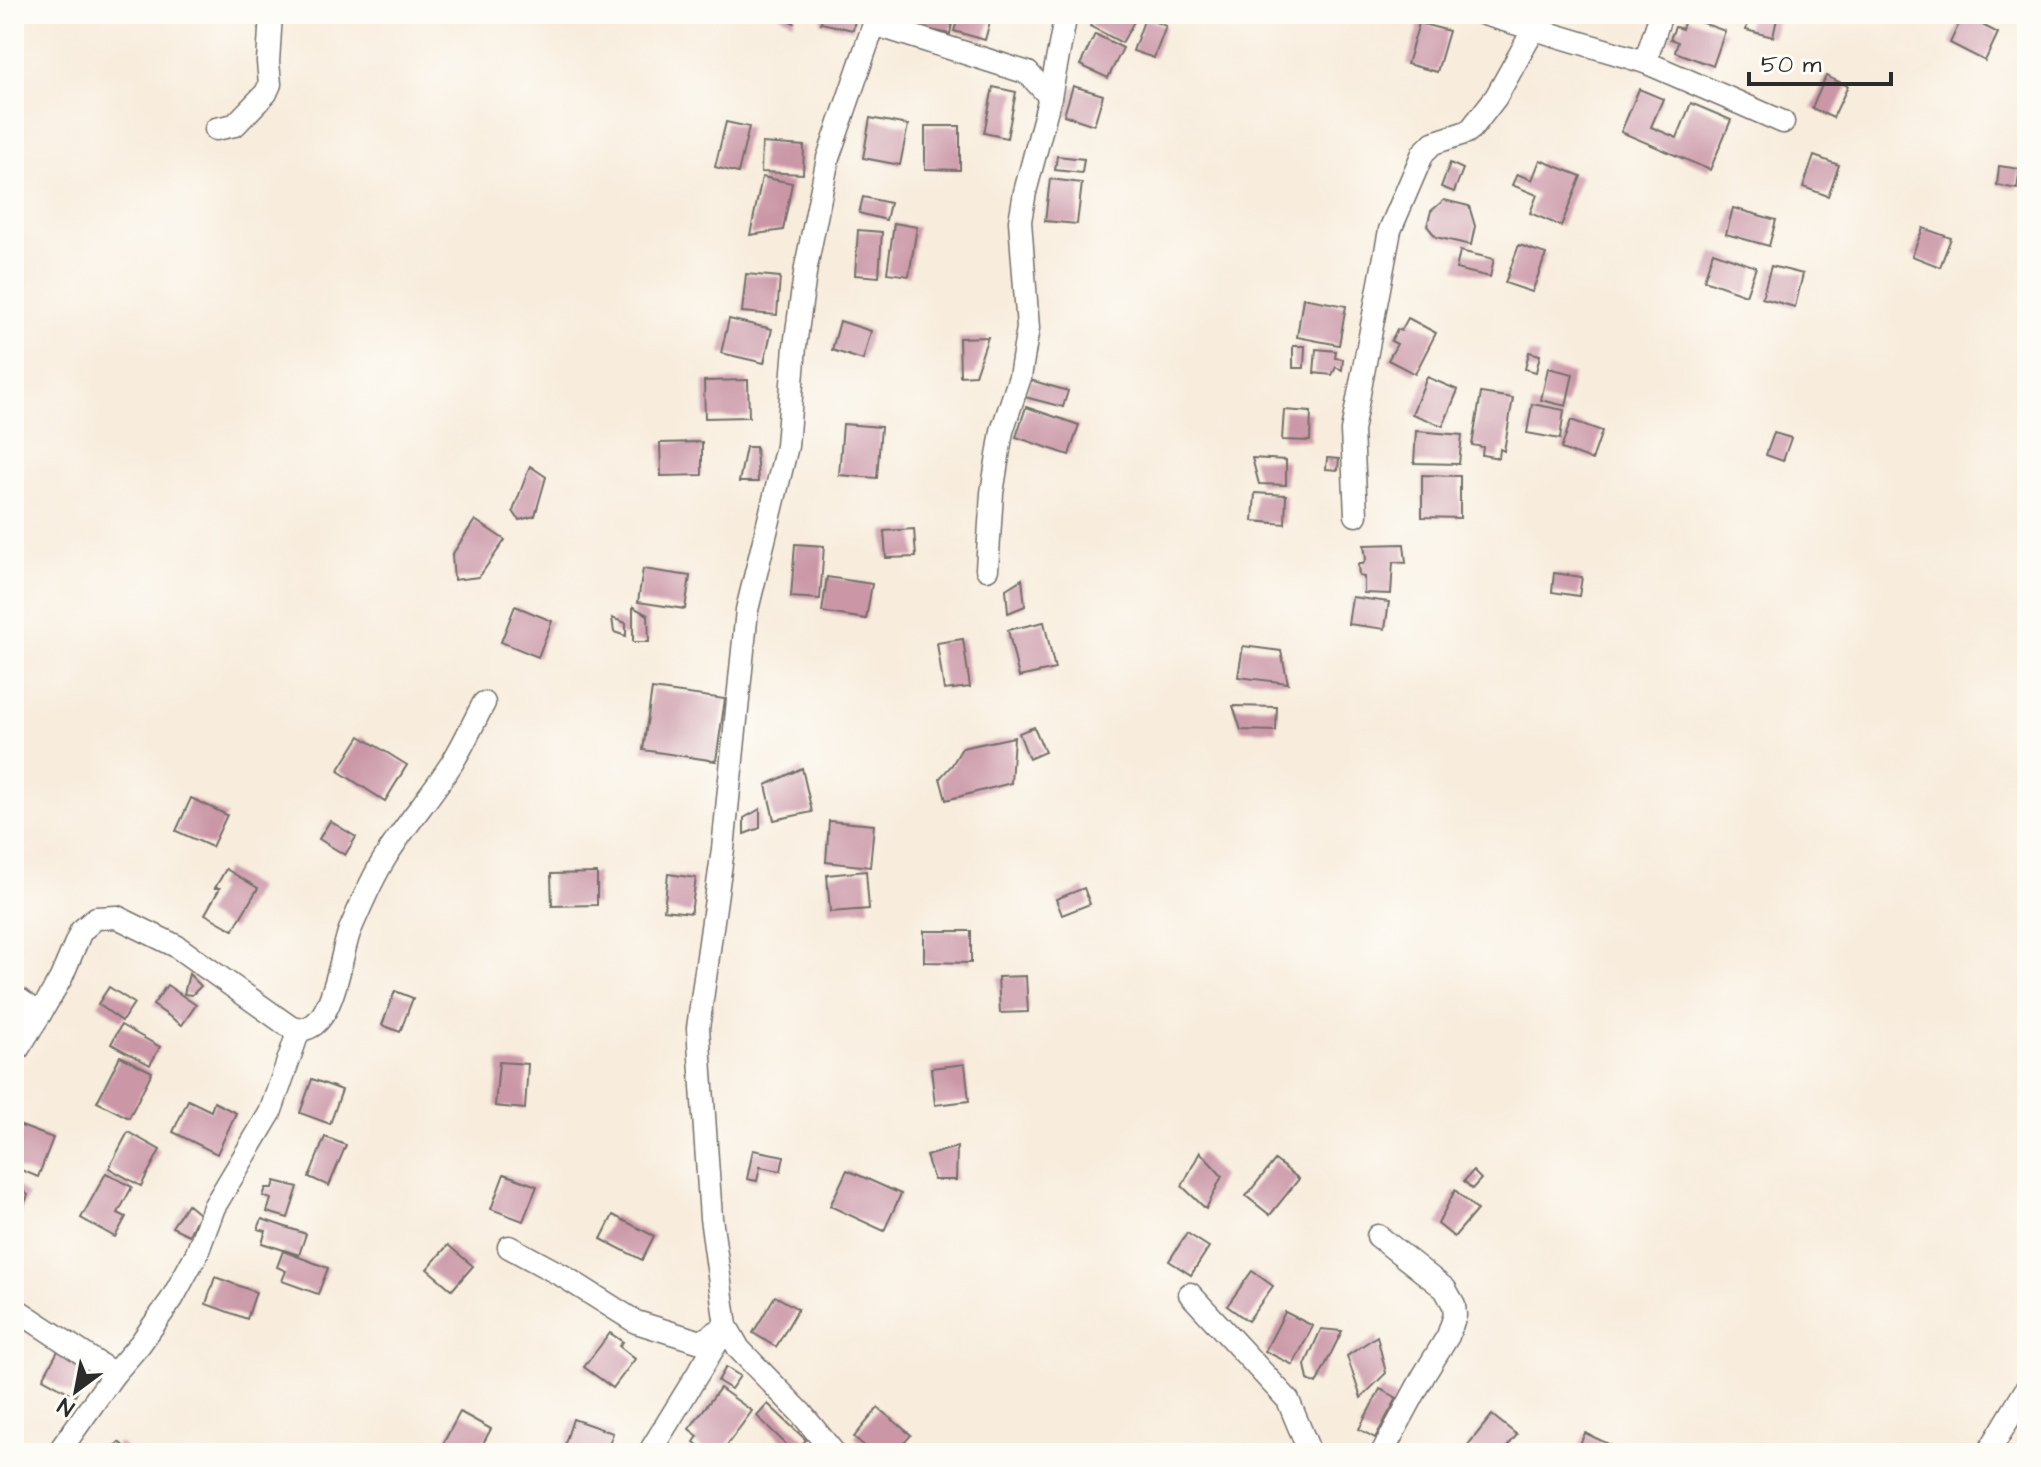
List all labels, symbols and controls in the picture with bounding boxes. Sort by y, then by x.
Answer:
scale bar [1749,36,1891,86]
text: 50 m [1761,48,1822,82]
north arrow [36,1351,116,1431]
text: N [52,1390,80,1423]

